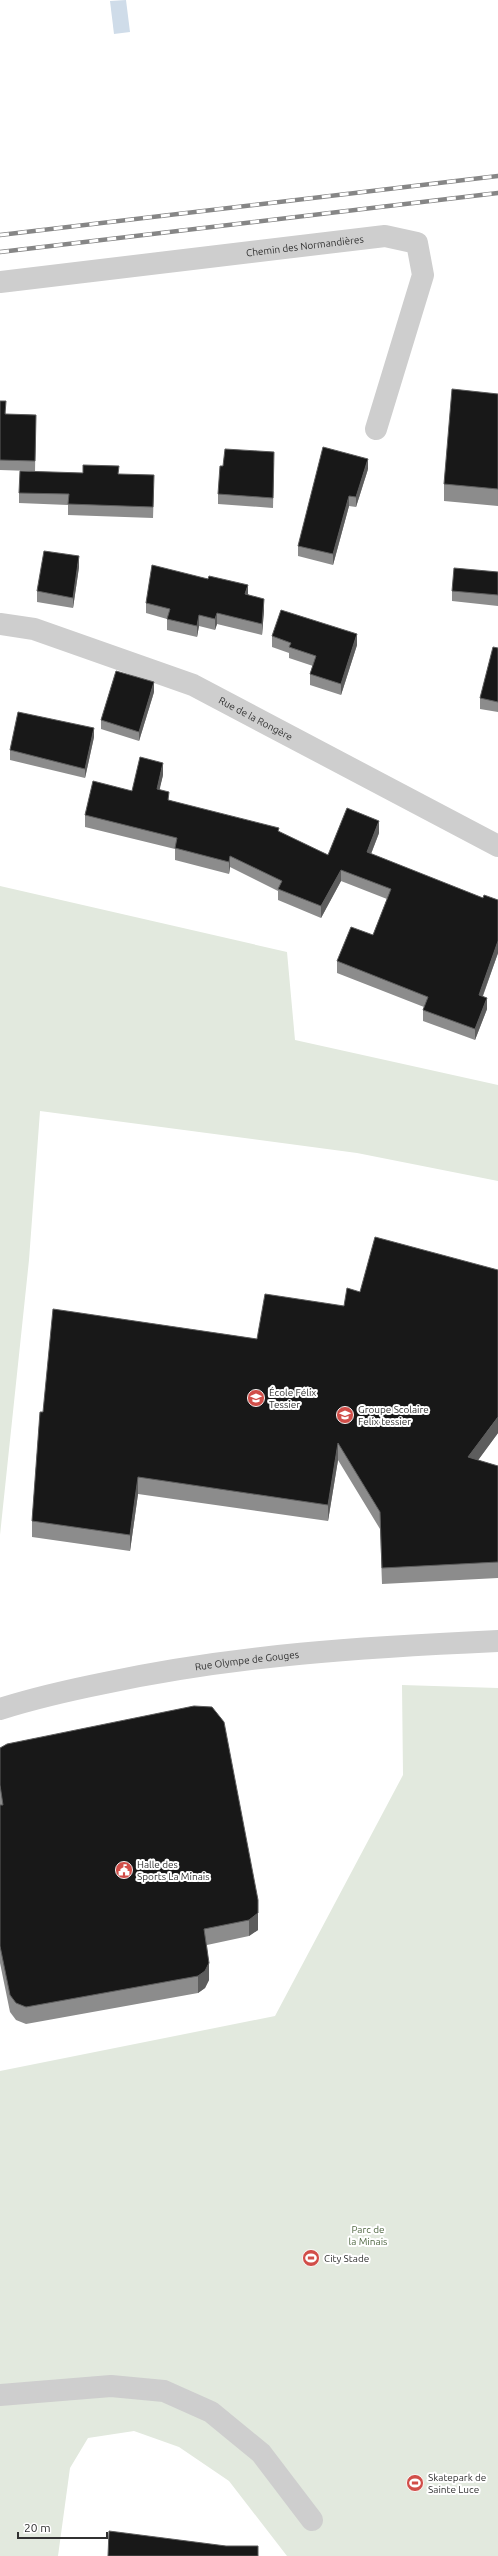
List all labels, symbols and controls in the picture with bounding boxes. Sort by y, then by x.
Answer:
street label: Chemin des Normandières [246,234,364,259]
street label: Rue de la Rongère [217,695,294,743]
place label: École Félix Tessier [269,1386,316,1410]
school or university icon: École Félix Tessier [246,1388,266,1408]
place label: Groupe Scolaire Felix tessier [358,1404,429,1427]
school or university icon: Groupe Scolaire Felix tessier [335,1405,355,1425]
street label: Rue Olympe de Gouges [194,1649,300,1673]
place label: Halle des Sports La Minais [137,1859,210,1882]
public building icon: Halle des Sports La Minais [114,1860,134,1880]
park label: Parc de la Minais [349,2224,387,2247]
sports icon: City Stade [301,2248,321,2268]
place label: City Stade [324,2253,369,2264]
place label: Skatepark de Sainte Luce [428,2472,486,2495]
sports icon: Skatepark de Sainte Luce [405,2473,425,2493]
scale bar [18,2514,107,2540]
text: 20 m [24,2521,51,2534]

